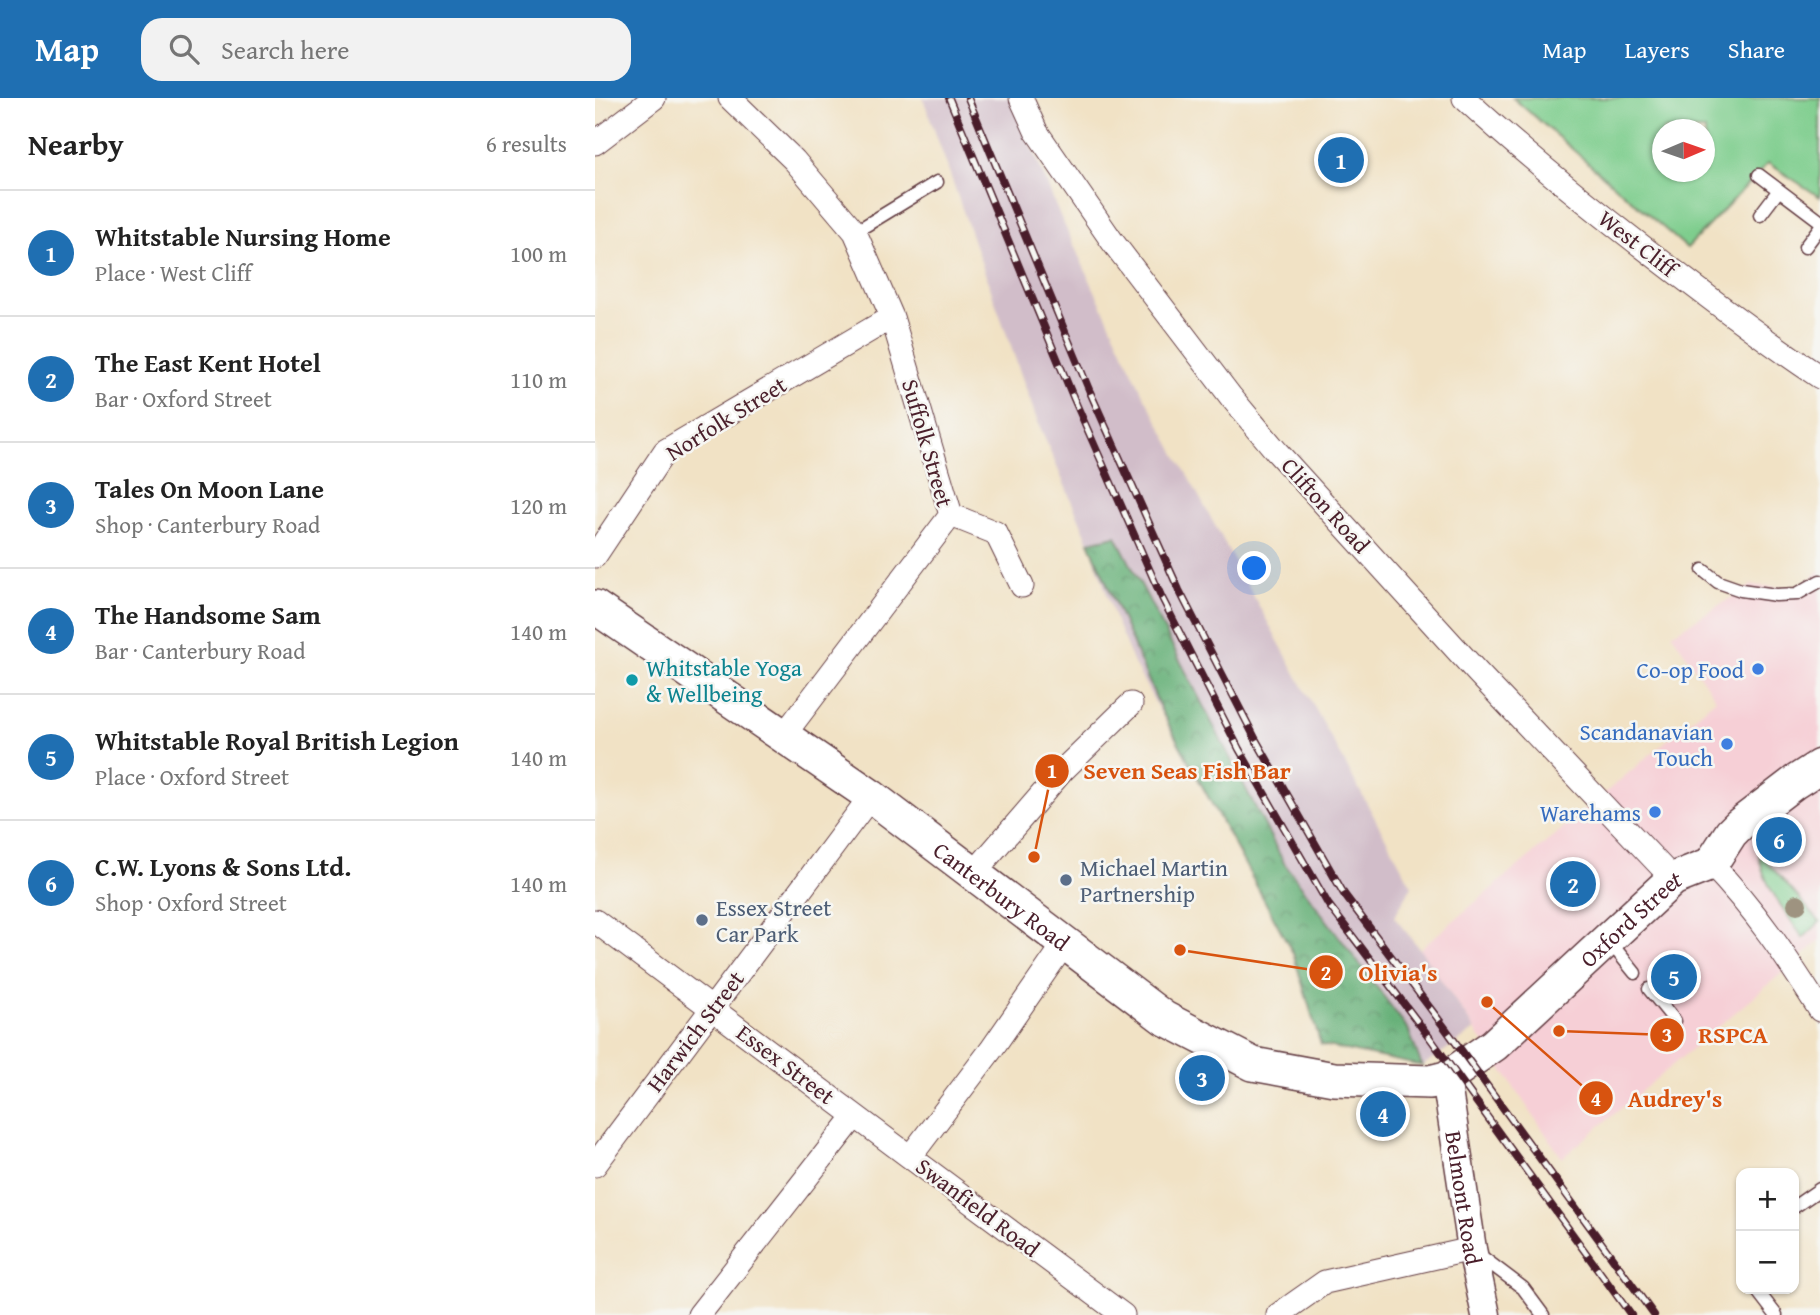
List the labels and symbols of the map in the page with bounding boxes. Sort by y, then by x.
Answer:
north arrow [1652,119,1715,182]
pin: 1 [1318,134,1364,186]
street label: West Cliff [1592,202,1686,286]
street label: Norfolk Street [659,368,793,468]
street label: Suffolk Street [894,375,962,511]
street label: Clifton Road [1274,450,1378,561]
your location [1237,551,1271,585]
place label: Whitstable Yoga & Wellbeing [646,651,802,710]
place label: Co-op Food [1637,653,1745,686]
marker: Co-op Food [1750,661,1766,677]
marker: Whitstable Yoga & Wellbeing [624,672,640,688]
place label: Scandanavian Touch [1580,715,1713,774]
marker: Scandanavian Touch [1719,736,1735,752]
callout: Seven Seas Fish Bar [1034,749,1305,794]
text: Seven Seas Fish Bar [1083,753,1291,788]
text: 1 [1047,755,1057,786]
place label: Warehams [1540,796,1641,829]
marker: Warehams [1647,804,1663,820]
pin: 6 [1756,814,1802,866]
street label: Canterbury Road [927,833,1078,958]
place label: Michael Martin Partnership [1080,851,1228,910]
pin: 2 [1550,858,1596,910]
street label: Oxford Street [1572,861,1686,974]
marker: Michael Martin Partnership [1058,872,1074,888]
place label: Essex Street Car Park [716,891,831,950]
marker: Essex Street Car Park [694,912,710,928]
callout: Olivia's [1309,950,1451,995]
pin: 5 [1651,951,1697,1003]
text: Olivia's [1358,955,1438,990]
text: 2 [1321,957,1331,988]
street label: Harwich Street [638,963,752,1099]
callout: RSPCA [1649,1012,1782,1057]
street label: Essex Street [730,1016,842,1112]
text: RSPCA [1698,1017,1768,1052]
text: 3 [1662,1019,1672,1050]
pin: 3 [1179,1052,1225,1104]
callout: Audrey's [1579,1076,1736,1121]
text: Audrey's [1628,1081,1722,1116]
text: 4 [1591,1083,1602,1114]
pin: 4 [1360,1088,1406,1140]
street label: Belmont Road [1438,1128,1492,1268]
street label: Swanfield Road [909,1149,1047,1265]

